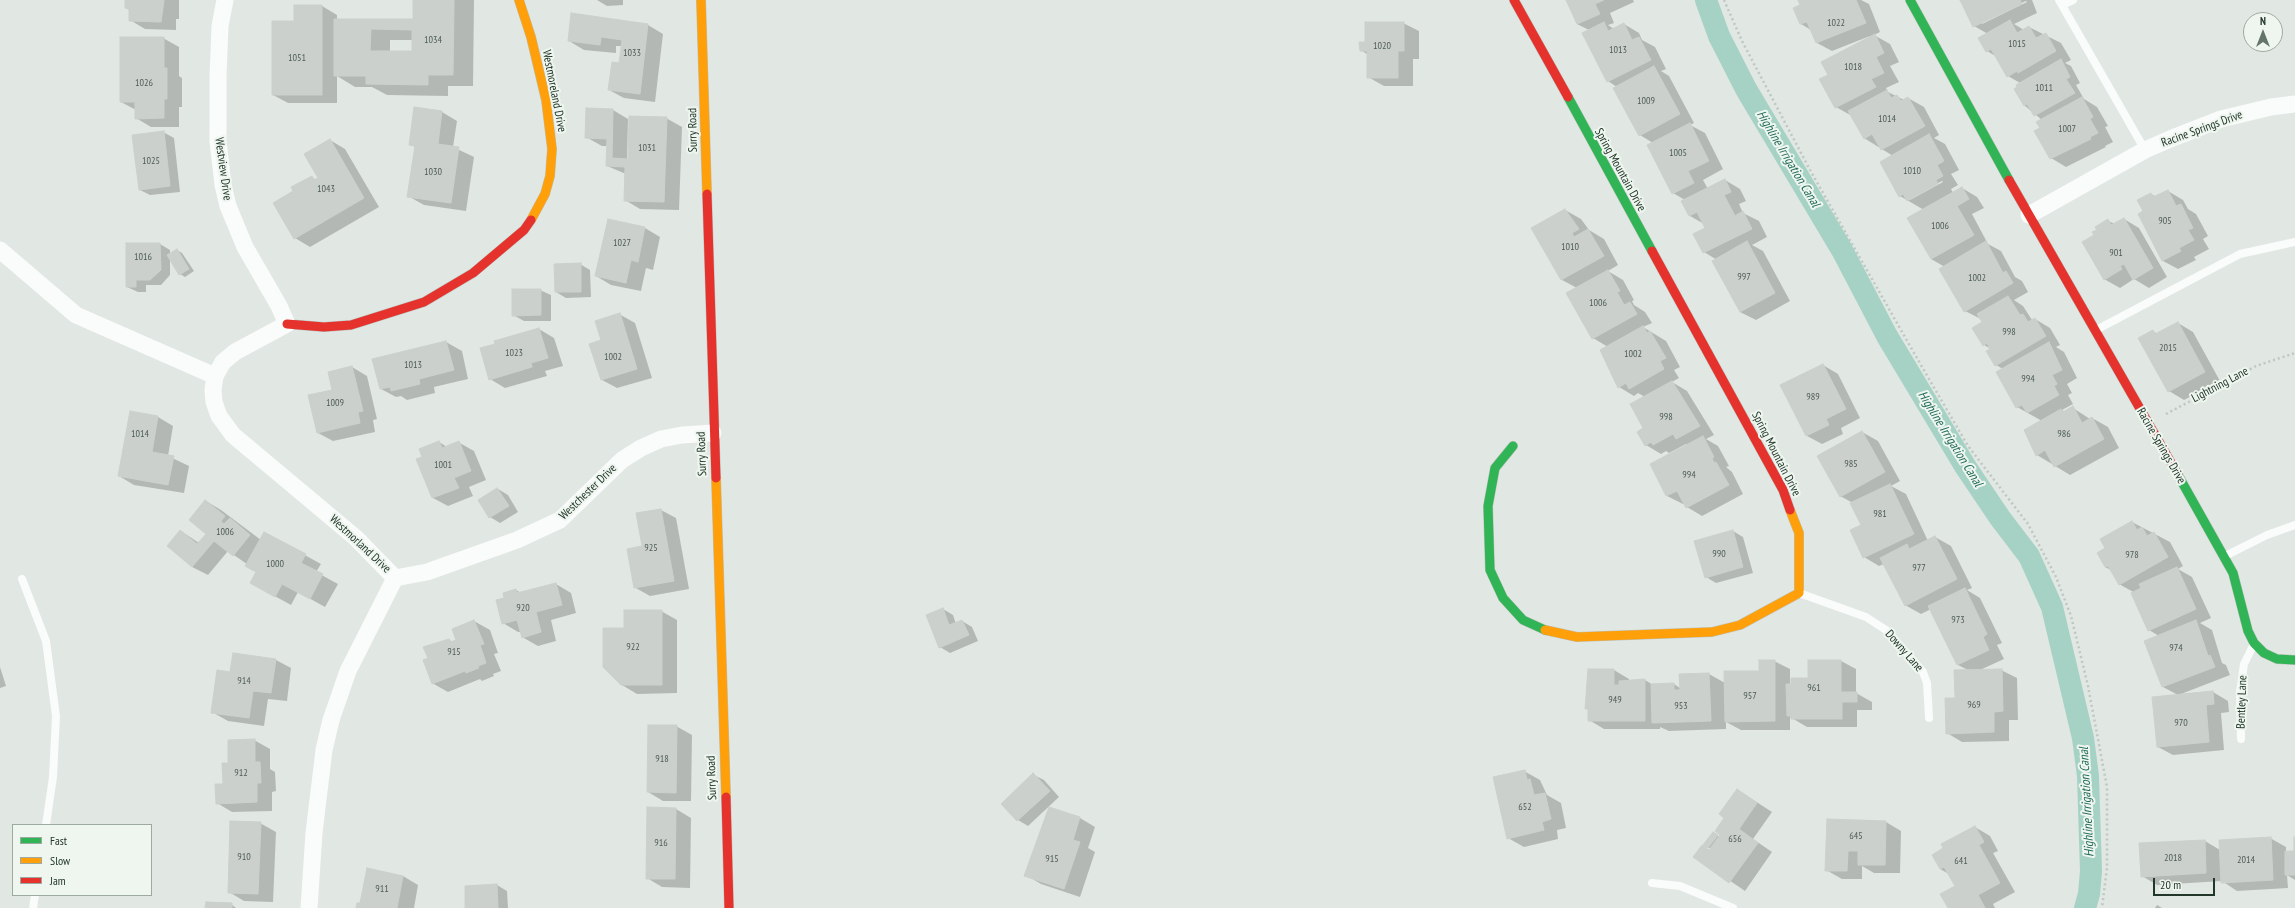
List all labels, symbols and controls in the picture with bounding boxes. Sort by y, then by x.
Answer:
north arrow [2243,12,2283,52]
text: N [2260,14,2266,28]
house number: 1022 [1827,17,1845,29]
house number: 1034 [424,34,442,46]
house number: 1015 [2008,38,2026,50]
house number: 1020 [1373,40,1391,52]
house number: 1013 [1609,44,1627,56]
house number: 1033 [623,47,641,59]
street label: Westmoreland Drive [539,49,569,133]
house number: 1051 [288,52,306,64]
house number: 1018 [1844,61,1862,73]
house number: 1026 [135,77,153,89]
house number: 1011 [2035,82,2053,94]
house number: 1009 [1637,95,1655,107]
street label: Surry Road [685,108,701,152]
water label: Highline Irrigation Canal [1753,108,1823,210]
street label: Racine Springs Drive [2159,108,2245,150]
house number: 1014 [1878,113,1896,125]
house number: 1007 [2058,123,2076,135]
street label: Spring Mountain Drive [1591,126,1649,214]
street label: Westview Drive [211,137,235,201]
house number: 1031 [638,142,656,154]
house number: 1005 [1669,147,1687,159]
house number: 1025 [142,155,160,167]
house number: 1010 [1903,165,1921,177]
house number: 1030 [424,166,442,178]
house number: 1043 [317,183,335,195]
house number: 905 [2158,215,2172,227]
house number: 1006 [1931,220,1949,232]
house number: 1027 [613,237,631,249]
house number: 1010 [1561,241,1579,253]
house number: 901 [2109,247,2123,259]
house number: 1016 [134,251,152,263]
house number: 997 [1737,271,1751,283]
house number: 1002 [1968,272,1986,284]
house number: 1006 [1589,297,1607,309]
house number: 998 [2002,326,2016,338]
house number: 2015 [2159,342,2177,354]
house number: 1023 [505,347,523,359]
house number: 1002 [1624,348,1642,360]
house number: 1002 [604,351,622,363]
house number: 1013 [404,359,422,371]
street label: Lightning Lane [2189,364,2251,406]
house number: 994 [2021,373,2035,385]
water label: Highline Irrigation Canal [1914,388,1986,490]
house number: 989 [1806,391,1820,403]
house number: 1009 [326,397,344,409]
street label: Racine Springs Drive [2133,405,2189,487]
street label: Spring Mountain Drive [1749,409,1803,499]
house number: 998 [1659,411,1673,423]
house number: 1014 [131,428,149,440]
house number: 986 [2057,428,2071,440]
street label: Surry Road [694,432,710,476]
house number: 985 [1844,458,1858,470]
house number: 1001 [434,459,452,471]
street label: Westchester Drive [556,461,620,523]
house number: 994 [1682,469,1696,481]
house number: 981 [1873,508,1887,520]
street label: Westmorland Drive [326,512,394,576]
house number: 1006 [216,526,234,538]
house number: 925 [644,542,658,554]
house number: 990 [1712,548,1726,560]
house number: 978 [2125,549,2139,561]
house number: 1000 [266,558,284,570]
house number: 977 [1912,562,1926,574]
house number: 920 [516,602,530,614]
house number: 973 [1951,614,1965,626]
street label: Downy Lane [1882,627,1926,675]
house number: 922 [626,641,640,653]
house number: 974 [2169,642,2183,654]
house number: 915 [447,646,461,658]
house number: 914 [237,675,251,687]
street label: Bentley Lane [2234,675,2250,729]
house number: 961 [1807,682,1821,694]
house number: 957 [1743,690,1757,702]
house number: 949 [1608,694,1622,706]
house number: 969 [1967,699,1981,711]
house number: 953 [1674,700,1688,712]
house number: 970 [2174,717,2188,729]
water label: Highline Irrigation Canal [2076,747,2098,857]
house number: 918 [655,753,669,765]
street label: Surry Road [704,756,720,800]
house number: 912 [234,767,248,779]
house number: 652 [1518,801,1532,813]
legend [12,824,152,896]
house number: 645 [1849,830,1863,842]
text: Fast [50,833,67,848]
house number: 656 [1728,833,1742,845]
house number: 916 [654,837,668,849]
house number: 910 [237,851,251,863]
house number: 2018 [2164,852,2182,864]
text: Slow [50,853,70,868]
house number: 915 [1045,853,1059,865]
house number: 2014 [2237,854,2255,866]
house number: 641 [1954,855,1968,867]
scale bar [2155,870,2217,896]
text: Jam [50,873,66,888]
text: 20 m [2160,877,2181,892]
house number: 911 [375,883,389,895]

